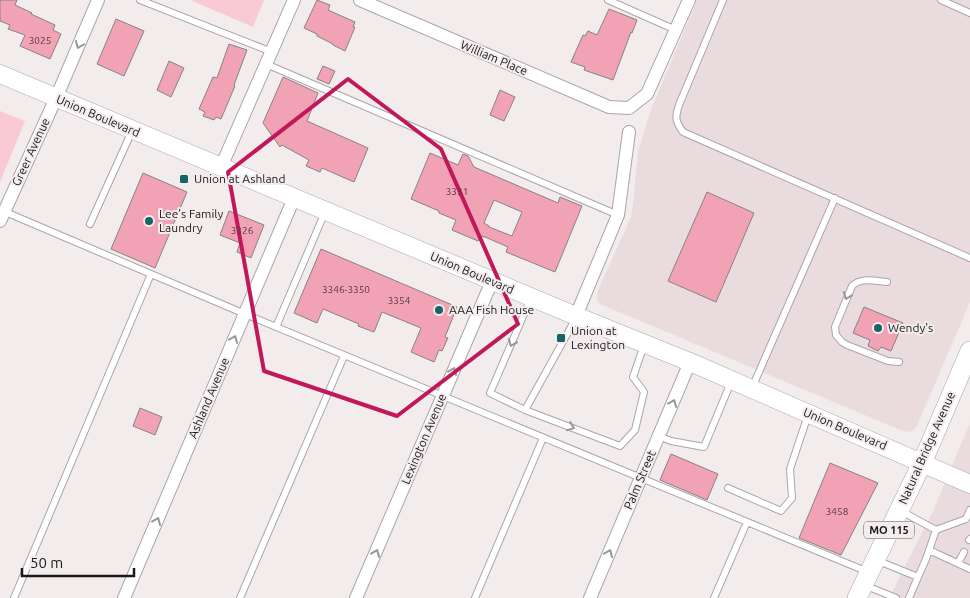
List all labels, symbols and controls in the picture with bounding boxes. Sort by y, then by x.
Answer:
house number: 3025 [29,35,51,46]
street label: William Place [459,38,530,77]
one-way arrow [74,40,85,49]
street label: Union Boulevard [54,92,142,139]
street label: Greer Avenue [9,116,52,188]
place label: Union at Ashland [194,172,285,185]
marker: Union at Ashland [178,173,190,185]
house number: 3331 [446,186,468,197]
place label: Lee's Family Laundry [159,207,223,234]
marker: Lee's Family Laundry [143,215,155,227]
house number: 3326 [231,225,254,236]
street label: Union Boulevard [428,249,516,296]
house number: 3346-3350 [322,284,370,295]
one-way arrow [843,291,854,300]
house number: 3354 [388,295,411,306]
place label: AAA Fish House [449,303,534,316]
marker: AAA Fish House [433,304,445,316]
place label: Wendy's [888,321,933,334]
marker: Wendy's [872,322,884,334]
place label: Union at Lexington [571,324,625,351]
marker: Union at Lexington [555,332,567,344]
one-way arrow [228,335,239,344]
one-way arrow [508,338,519,347]
street label: Ashland Avenue [186,355,231,440]
one-way arrow [447,368,457,376]
street label: Natural Bridge Avenue [896,390,957,506]
street label: Lexington Avenue [399,392,449,486]
one-way arrow [667,400,677,408]
street label: Union Boulevard [801,405,889,452]
one-way arrow [566,421,575,431]
street label: Palm Street [621,448,658,511]
house number: 3458 [826,506,849,517]
one-way arrow [151,517,161,526]
road number: MO 115 [864,522,914,538]
scale bar [22,546,135,578]
one-way arrow [369,549,380,558]
one-way arrow [603,549,614,558]
text: 50 m [30,554,63,571]

